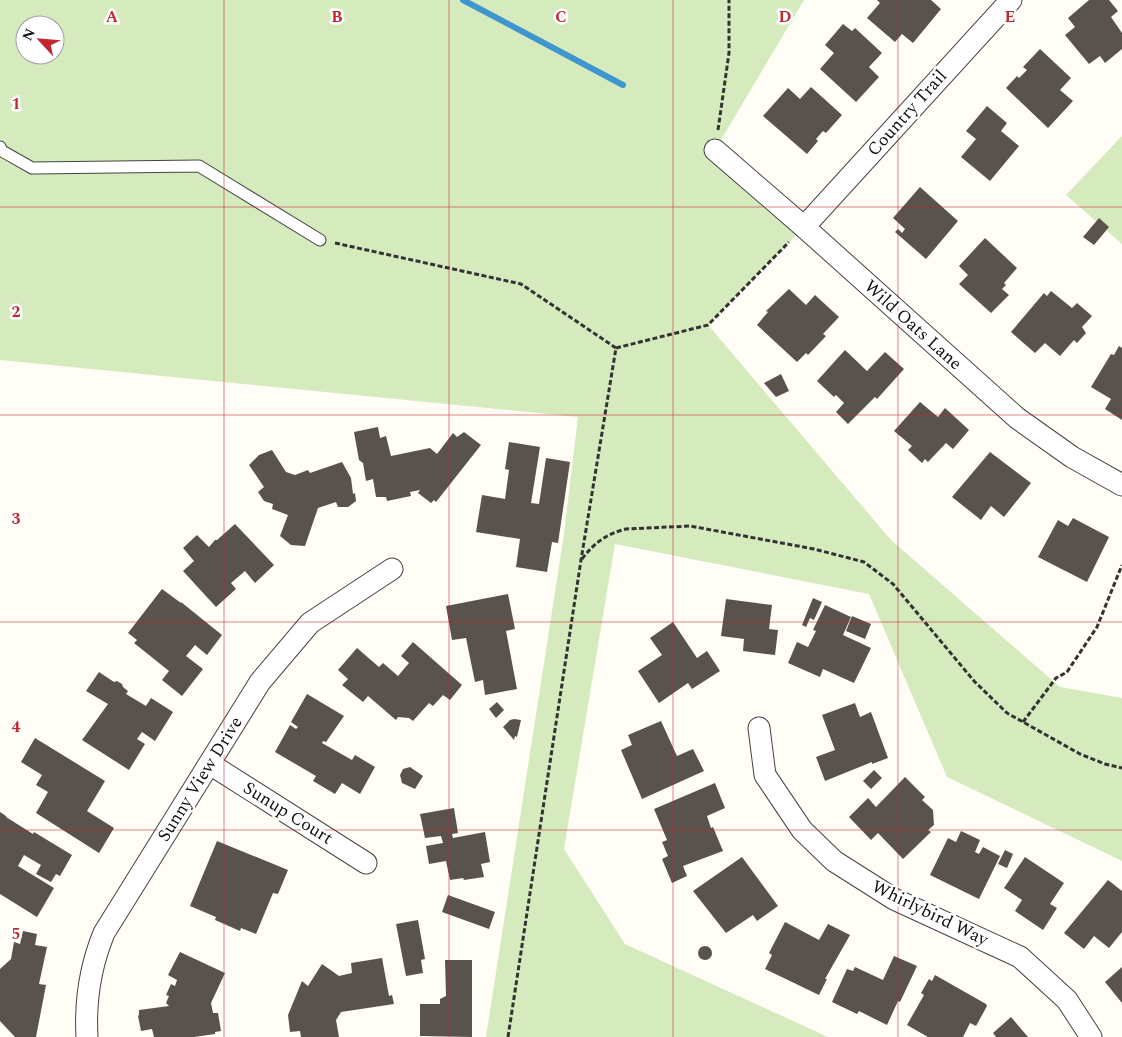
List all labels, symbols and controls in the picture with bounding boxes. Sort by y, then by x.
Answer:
text: A [106,5,119,29]
text: B [331,5,343,29]
text: C [555,5,567,29]
text: D [779,5,792,29]
text: E [1005,5,1015,29]
north arrow [15,15,65,65]
text: N [17,25,41,44]
street label: Country Trail [861,64,953,162]
text: 1 [12,92,20,116]
street label: Wild Oats Lane [858,273,968,377]
text: 2 [12,300,21,324]
text: 3 [12,507,21,531]
street label: Sunny View Drive [151,711,249,847]
text: 4 [12,715,21,739]
street label: Sunup Court [238,775,338,851]
street label: Whirlybird Way [867,873,994,954]
text: 5 [12,922,20,946]

